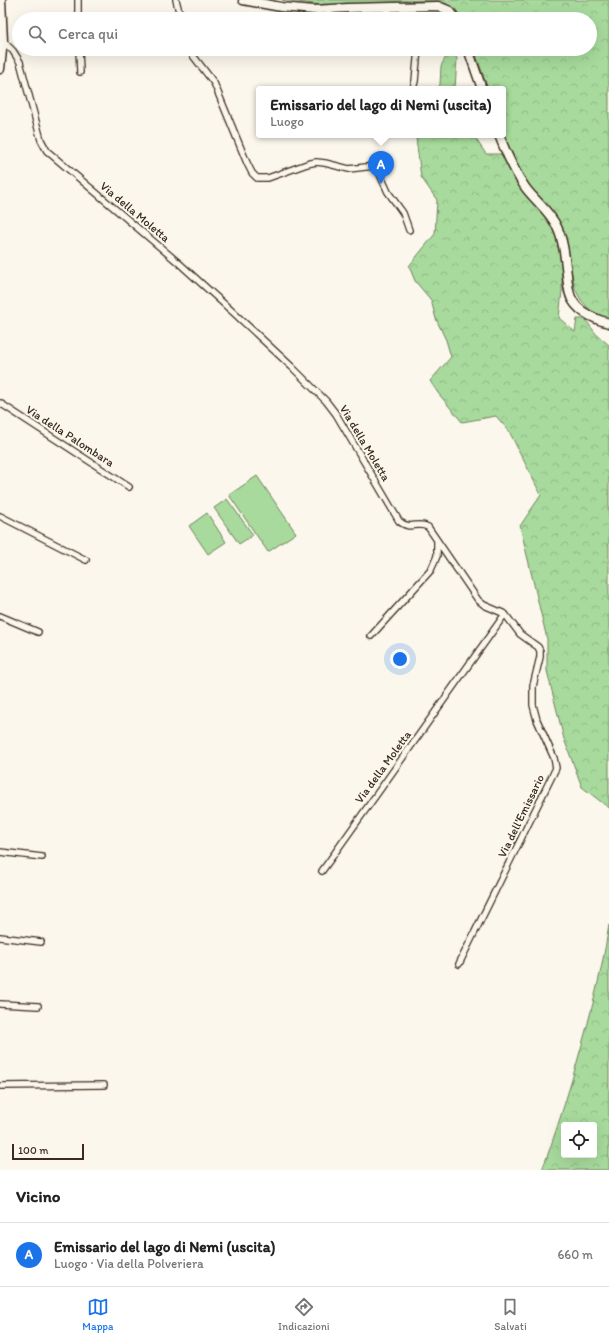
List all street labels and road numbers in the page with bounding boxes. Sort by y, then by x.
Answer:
street label: Via della Moletta [97,179,173,246]
street label: Via della Palombara [23,402,117,470]
street label: Via della Moletta [337,402,394,484]
street label: Via della Moletta [352,727,414,806]
street label: Via dell'Emissario [495,772,547,860]

